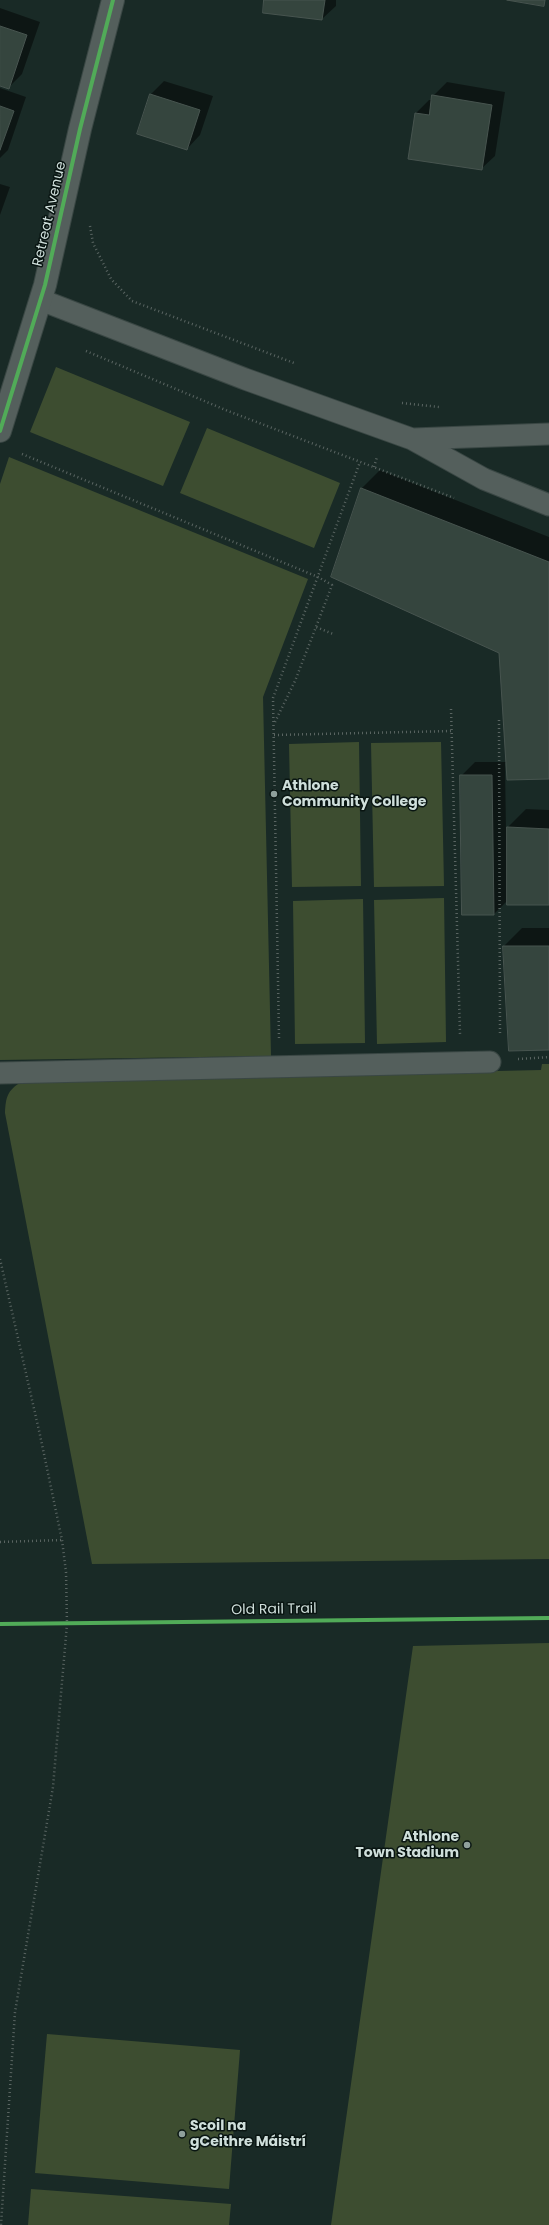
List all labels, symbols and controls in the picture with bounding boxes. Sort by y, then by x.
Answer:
street label: Retreat Avenue [30,160,70,268]
place label: Athlone Community College [282,778,426,810]
marker: Athlone Community College [269,789,279,799]
street label: Old Rail Trail [231,1601,317,1619]
place label: Athlone Town Stadium [356,1829,459,1862]
marker: Athlone Town Stadium [462,1840,472,1850]
place label: Scoil na gCeithre Máistrí [190,2118,306,2150]
marker: Scoil na gCeithre Máistrí [177,2129,187,2139]

